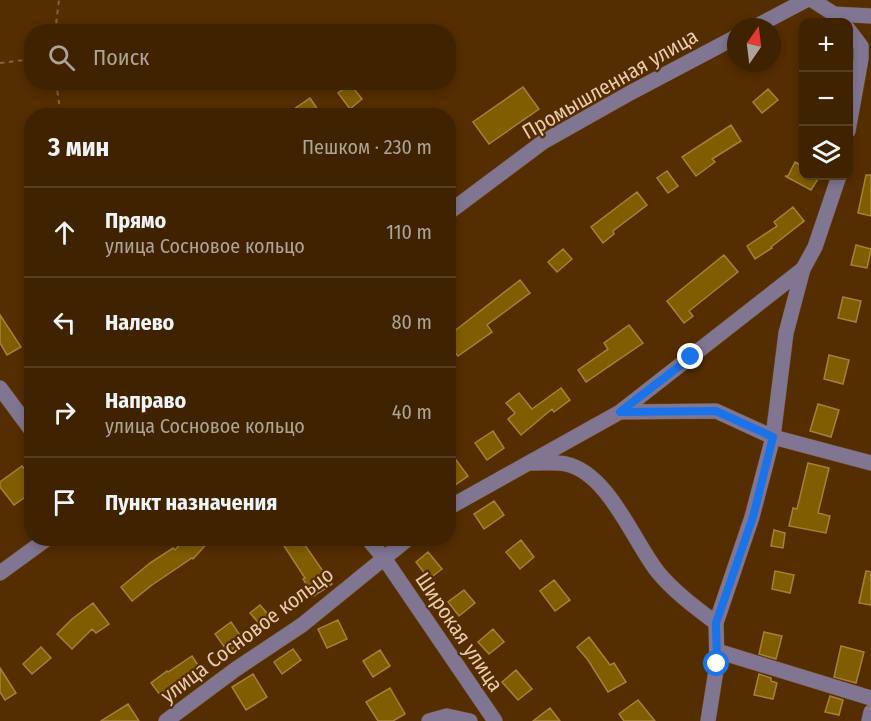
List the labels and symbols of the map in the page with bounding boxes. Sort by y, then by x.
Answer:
north arrow [727,18,781,72]
street label: Промышленная улица [518,23,702,145]
route end [677,343,703,369]
street label: улица Сосновое кольцо [155,561,339,709]
street label: Широкая улица [409,567,509,697]
route start [703,650,729,676]

